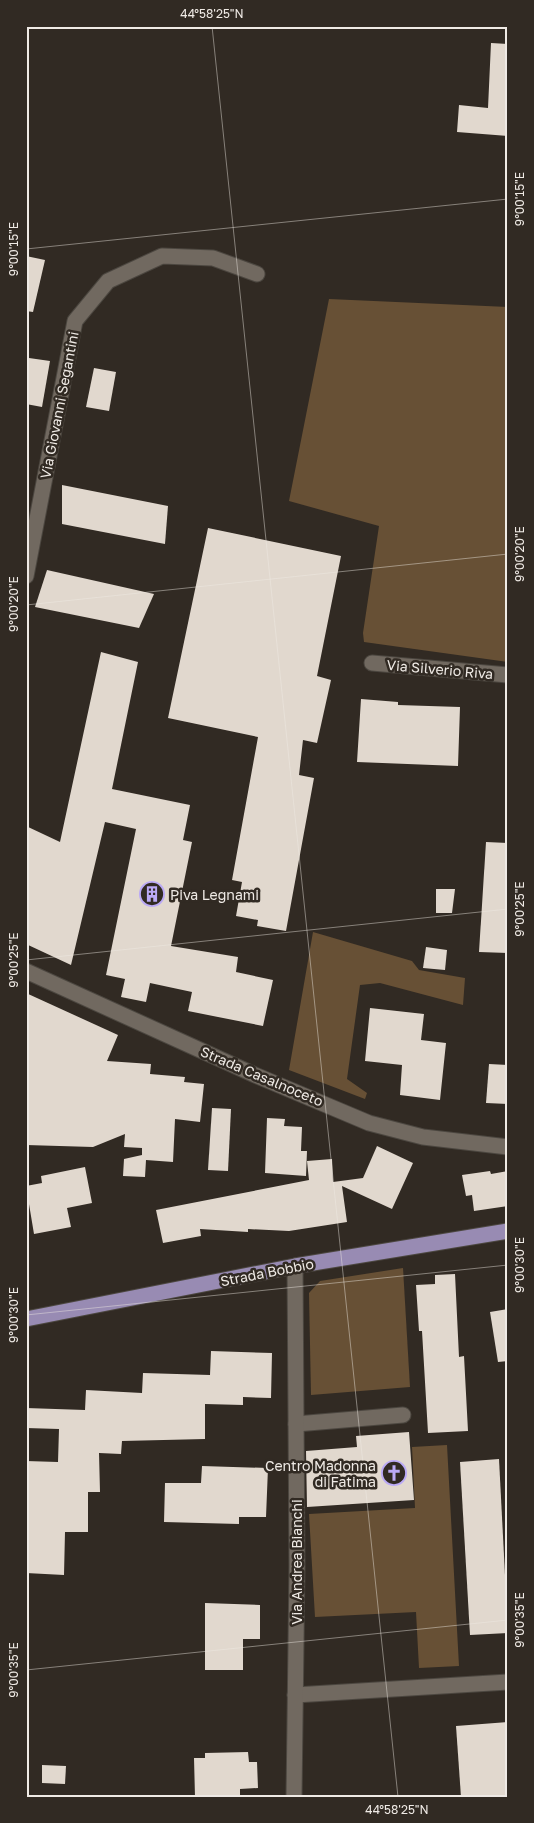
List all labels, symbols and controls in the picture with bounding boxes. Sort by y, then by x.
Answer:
text: 44°58'25"N [180,6,244,21]
text: 9°00'15"E [512,172,527,226]
text: 9°00'15"E [6,222,21,276]
street label: Via Giovanni Segantini [36,330,82,480]
text: 9°00'20"E [512,526,527,582]
text: 9°00'20"E [6,576,21,632]
street label: Via Silverio Riva [386,656,494,682]
building icon: Piva Legnami [139,881,165,907]
text: 9°00'25"E [512,881,527,937]
place label: Piva Legnami [170,886,259,903]
text: 9°00'25"E [6,932,21,988]
street label: Strada Casalnoceto [198,1042,326,1110]
text: 9°00'30"E [512,1237,527,1293]
street label: Strada Bobbio [219,1255,315,1289]
text: 9°00'30"E [6,1287,21,1343]
place label: Centro Madonna di Fatima [265,1457,376,1490]
church icon: Centro Madonna di Fatima [381,1460,407,1486]
street label: Via Andrea Bianchi [288,1499,305,1625]
text: 9°00'35"E [512,1592,527,1648]
text: 9°00'35"E [6,1642,21,1698]
text: 44°58'25"N [365,1802,429,1817]

